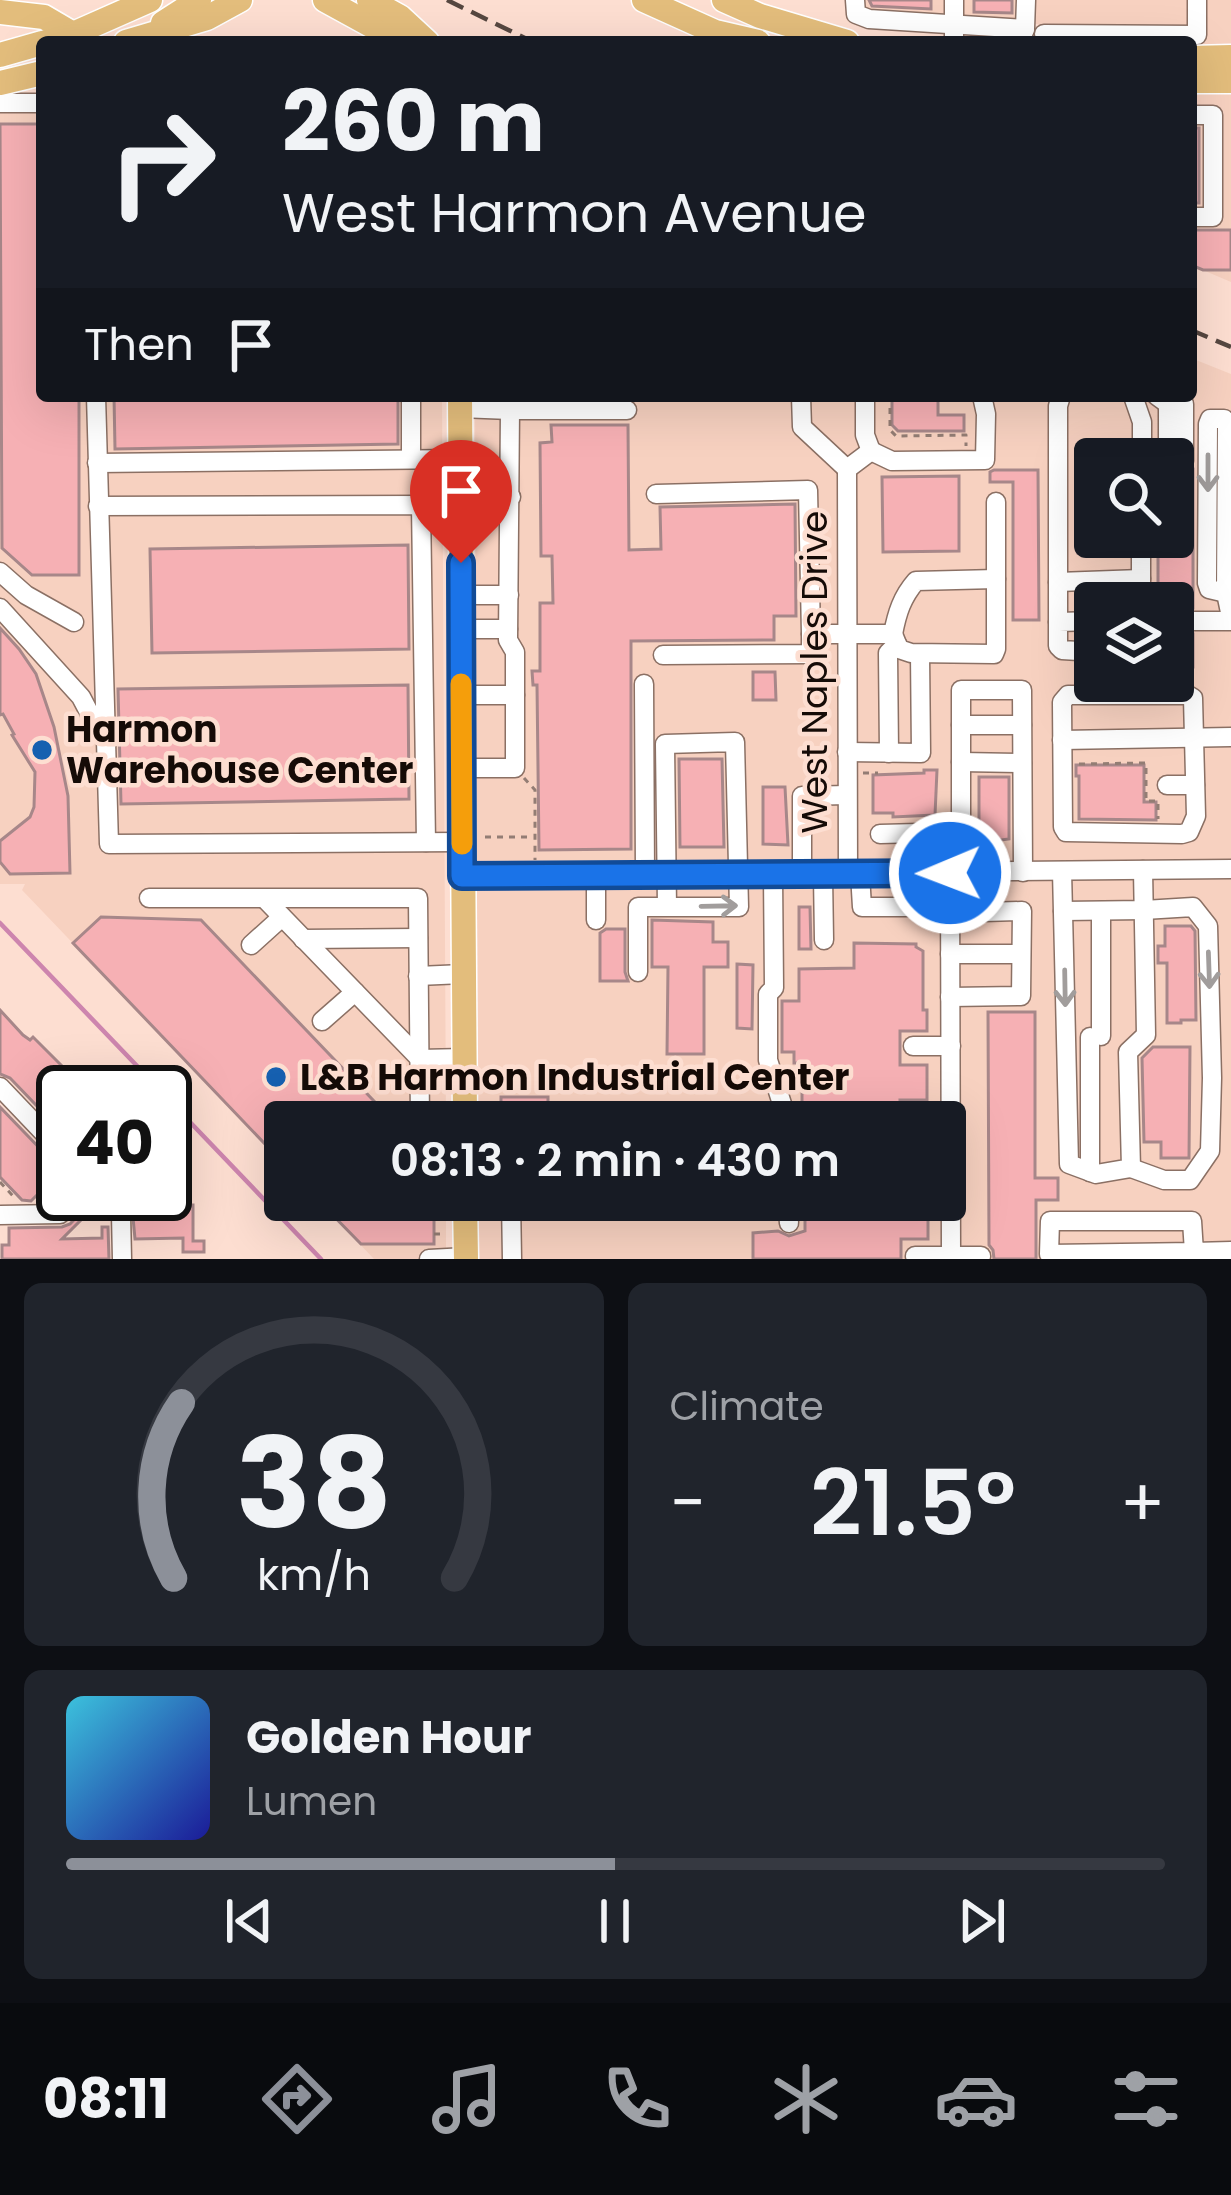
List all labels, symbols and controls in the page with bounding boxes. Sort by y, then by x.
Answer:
text: 260 m [282,63,545,180]
icon: right [84,84,240,240]
text: West Harmon Avenue [282,175,866,251]
icon: arrive [218,312,284,378]
text: Then [84,313,194,376]
map controls [1074,438,1194,702]
button: search [1074,438,1194,558]
pin [410,440,512,563]
one-way arrow [1196,453,1219,492]
icon: arrive [428,458,494,524]
street label: West Naples Drive [789,511,840,833]
button: layers [1074,582,1194,702]
place label: Harmon Warehouse Center [66,704,413,796]
marker: Harmon Warehouse Center [29,737,55,763]
position arrow [887,810,1013,936]
one-way arrow [698,895,737,918]
one-way arrow [1197,950,1220,989]
one-way arrow [1053,968,1076,1007]
place label: L&B Harmon Industrial Center [300,1052,849,1103]
marker: L&B Harmon Industrial Center [263,1064,289,1090]
speed limit sign: 40 [36,1065,192,1221]
text: 08:13 · 2 min · 430 m [390,1129,840,1192]
text: Climate [670,1379,824,1434]
text: 38 [236,1396,392,1571]
text: 21.5° [810,1440,1016,1567]
text: − [670,1457,706,1549]
text: + [1120,1457,1165,1549]
text: km/h [257,1544,371,1604]
text: Golden Hour [246,1706,532,1769]
text: Lumen [246,1774,377,1829]
icon: previous [216,1888,282,1954]
icon: pause [582,1888,648,1954]
icon: next [949,1888,1015,1954]
icon: directions [255,2057,339,2141]
icon: music [425,2057,509,2141]
icon: phone [595,2057,679,2141]
icon: climate [764,2057,848,2141]
icon: car [934,2057,1018,2141]
icon: filters [1104,2057,1188,2141]
text: 08:11 [43,2061,169,2137]

